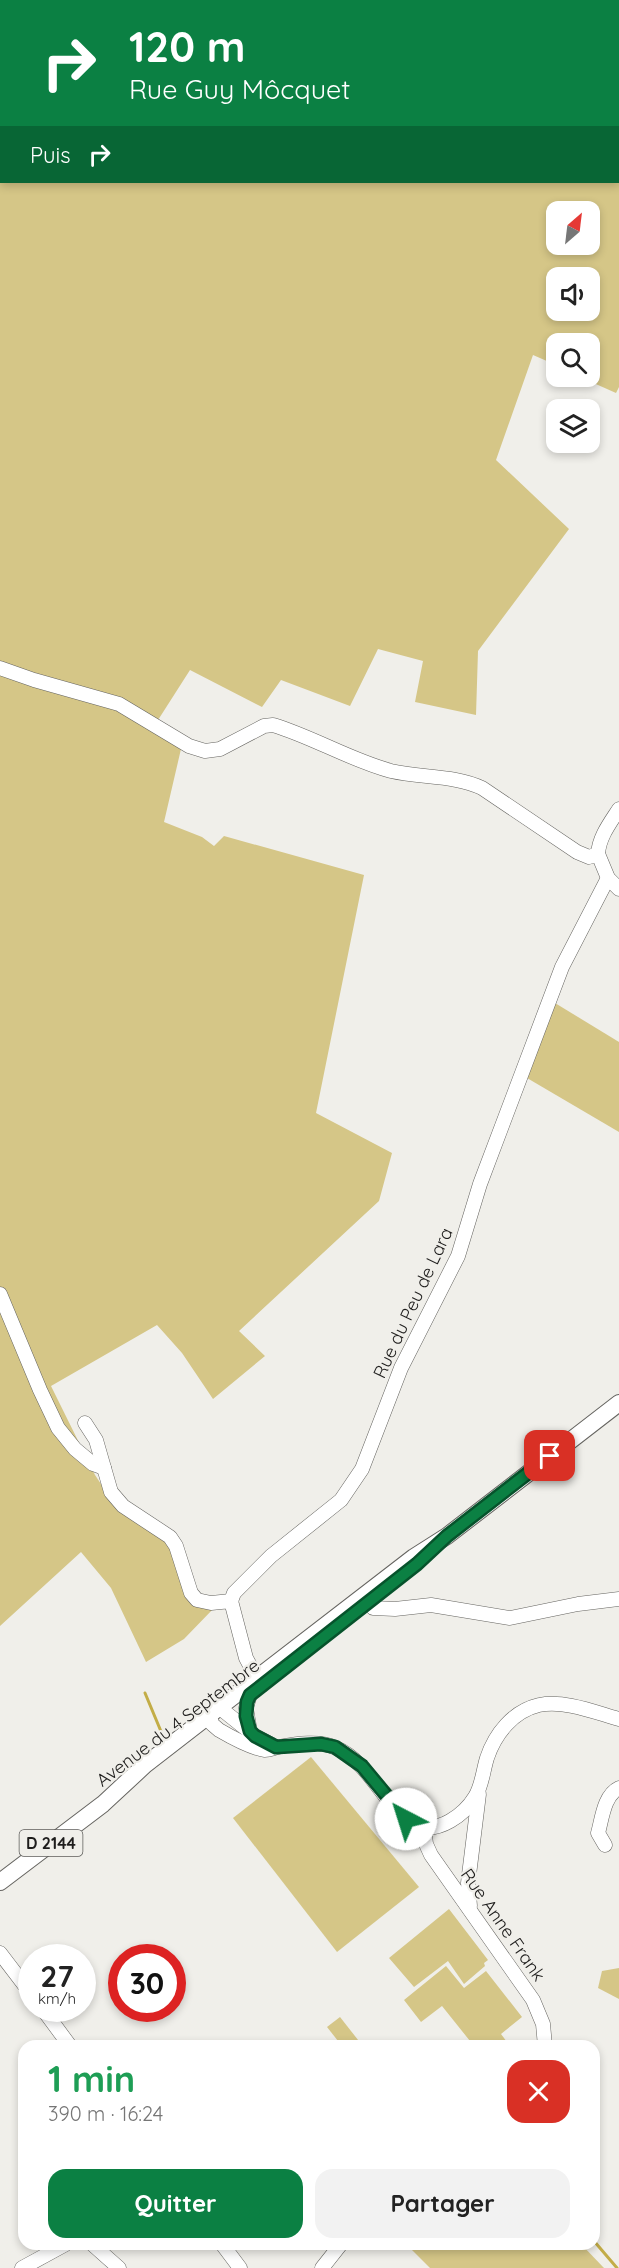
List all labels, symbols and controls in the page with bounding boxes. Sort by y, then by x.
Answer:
text: 120 m [129,20,246,73]
icon: right [30,24,108,102]
text: Rue Guy Môcquet [129,72,350,106]
icon: right [83,138,116,171]
text: Puis [30,141,71,169]
north arrow [546,201,600,255]
map controls [546,201,600,453]
button: sound [546,267,600,321]
button: search [546,333,600,387]
button: layers [546,399,600,453]
street label: Rue du Peu de Lara [368,1224,458,1382]
pin [524,1430,575,1481]
icon: arrive [533,1439,566,1472]
street label: Avenue du 4 Septembre [91,1654,264,1792]
position arrow [374,1787,438,1851]
road number: D 2144 [20,1830,82,1856]
street label: Rue Anne Frank [456,1864,551,1986]
speed limit sign: 30 [108,1944,186,2022]
text: 27 [40,1957,74,1995]
text: km/h [38,1989,76,2008]
text: 1 min [48,2056,135,2101]
button: close [507,2060,570,2123]
text: 390 m · 16:24 [48,2101,163,2126]
button: Quitter [48,2169,303,2238]
button: Partager [315,2169,570,2238]

